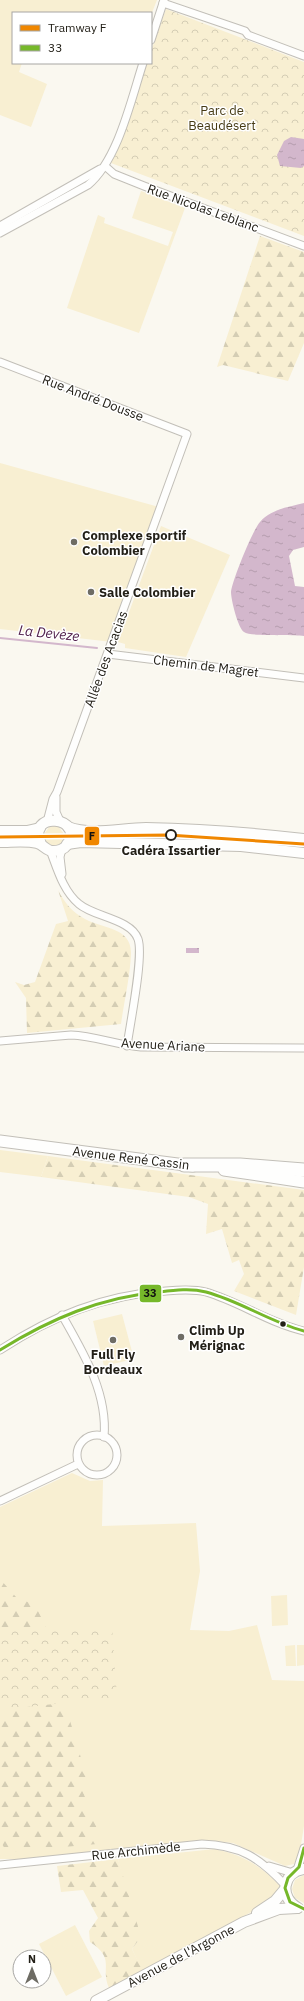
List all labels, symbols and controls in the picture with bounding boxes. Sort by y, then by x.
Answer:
legend [12,12,152,64]
text: Tramway F [48,20,107,35]
text: 33 [48,40,62,55]
park label: Parc de Beaudésert [188,102,256,134]
street label: Rue Nicolas Leblanc [145,180,262,236]
street label: Rue André Dousse [40,371,146,425]
place label: Complexe sportif Colombier [82,527,187,559]
marker: Complexe sportif Colombier [69,537,79,547]
place label: Salle Colombier [99,584,196,601]
marker: Salle Colombier [86,587,96,597]
street label: Allée des Acacias [81,608,131,710]
water label: La Devèze [18,621,80,645]
street label: Chemin de Magret [152,651,260,681]
line badge: F [84,826,100,846]
text: F [89,829,95,843]
marker: Cadéra Issartier [165,829,177,841]
place label: Cadéra Issartier [121,842,221,859]
street label: Avenue Ariane [120,1034,206,1056]
street label: Avenue René Cassin [72,1142,190,1174]
line badge: 33 [139,1284,162,1303]
text: 33 [143,1286,157,1300]
unlabelled marker [278,1319,288,1329]
place label: Climb Up Mérignac [189,1322,245,1354]
marker: Climb Up Mérignac [176,1332,186,1342]
marker: Full Fly Bordeaux [108,1335,118,1345]
place label: Full Fly Bordeaux [84,1346,143,1378]
street label: Rue Archimède [91,1838,181,1864]
street label: Avenue de l'Argonne [124,1921,238,1991]
north arrow [12,1949,52,1989]
text: N [28,1952,36,1966]

